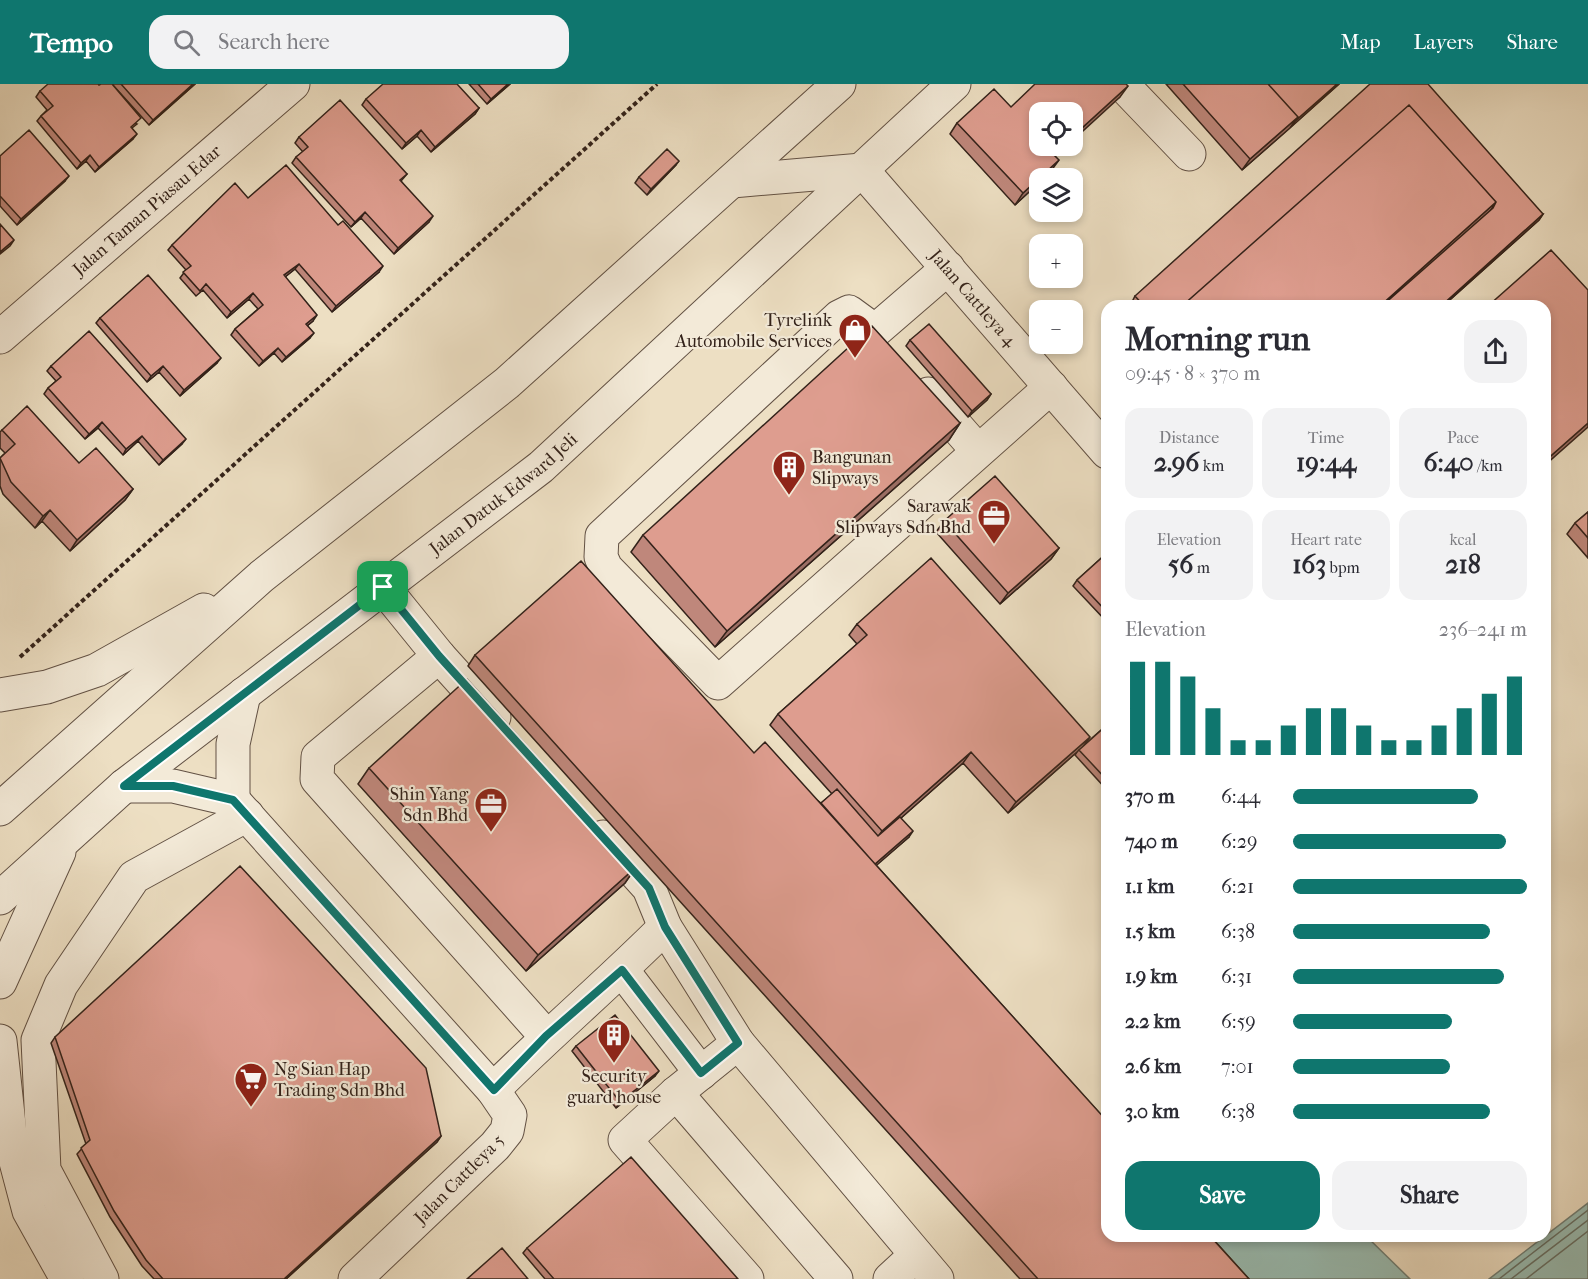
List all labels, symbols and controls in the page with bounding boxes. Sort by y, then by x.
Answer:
search box [149,15,569,69]
text: Tempo [30,26,113,59]
icon: search [170,26,203,59]
text: Search here [218,29,330,55]
text: Map [1340,30,1381,54]
text: Layers [1414,30,1473,54]
text: Share [1506,30,1558,54]
map controls [1029,102,1083,354]
button: locate [1029,102,1083,156]
street label: Jalan Taman Piasau Edar [67,141,226,282]
button: layers [1029,168,1083,222]
button: + [1029,234,1083,288]
street label: Jalan Cattleya 4 [924,244,1021,351]
button: − [1029,300,1083,354]
place label: Tyrelink Automobile Services [674,310,833,352]
shop icon: Tyrelink Automobile Services [837,312,873,359]
text: Morning run [1125,320,1310,359]
button: share [1464,320,1527,383]
text: 09:45 · 8 × 370 m [1125,362,1260,385]
street label: Jalan Datuk Edward Jeli [424,428,582,561]
text: Distance [1159,428,1219,447]
text: Time [1308,428,1344,447]
text: Pace [1447,428,1479,447]
place label: Bangunan Slipways [812,447,892,489]
text: 2.96 [1154,447,1199,478]
text: 19:44 [1296,447,1356,478]
text: 6:40 [1424,447,1474,478]
building icon: Bangunan Slipways [771,449,807,496]
text: km [1199,456,1224,475]
text: /km [1474,456,1502,475]
place label: Sarawak Slipways Sdn Bhd [836,496,972,538]
office icon: Sarawak Slipways Sdn Bhd [976,498,1012,545]
text: Elevation [1157,530,1221,549]
text: Heart rate [1290,530,1362,549]
text: kcal [1450,530,1476,549]
text: 56 [1168,549,1193,580]
text: 163 [1292,549,1326,580]
text: 218 [1445,549,1481,580]
text: m [1193,558,1210,577]
text: bpm [1326,558,1360,577]
pin [357,561,408,612]
icon: arrive [366,570,399,603]
text: Elevation [1125,618,1206,641]
text: 236–241 m [1439,618,1527,641]
place label: Shin Yang Sdn Bhd [390,784,468,826]
text: 370 m [1125,785,1175,808]
text: 6:44 [1221,785,1260,808]
office icon: Shin Yang Sdn Bhd [473,786,509,833]
text: 740 m [1125,830,1178,853]
text: 6:29 [1221,830,1257,853]
text: 1.1 km [1125,875,1174,898]
text: 6:21 [1221,875,1254,898]
text: 1.5 km [1125,920,1175,943]
text: 6:38 [1221,920,1255,943]
text: 1.9 km [1125,965,1177,988]
text: 6:31 [1221,965,1252,988]
text: 2.2 km [1125,1010,1181,1033]
text: 6:59 [1221,1010,1256,1033]
building icon: Security guard house [596,1017,632,1064]
text: 2.6 km [1125,1055,1181,1078]
text: 7:01 [1221,1055,1254,1078]
place label: Ng Sian Hap Trading Sdn Bhd [274,1059,405,1101]
supermarket icon: Ng Sian Hap Trading Sdn Bhd [233,1061,269,1108]
place label: Security guard house [567,1066,661,1108]
text: 3.0 km [1125,1100,1179,1123]
text: 6:38 [1221,1100,1255,1123]
street label: Jalan Cattleya 5 [409,1130,509,1230]
button: Save [1125,1161,1320,1230]
button: Share [1332,1161,1527,1230]

